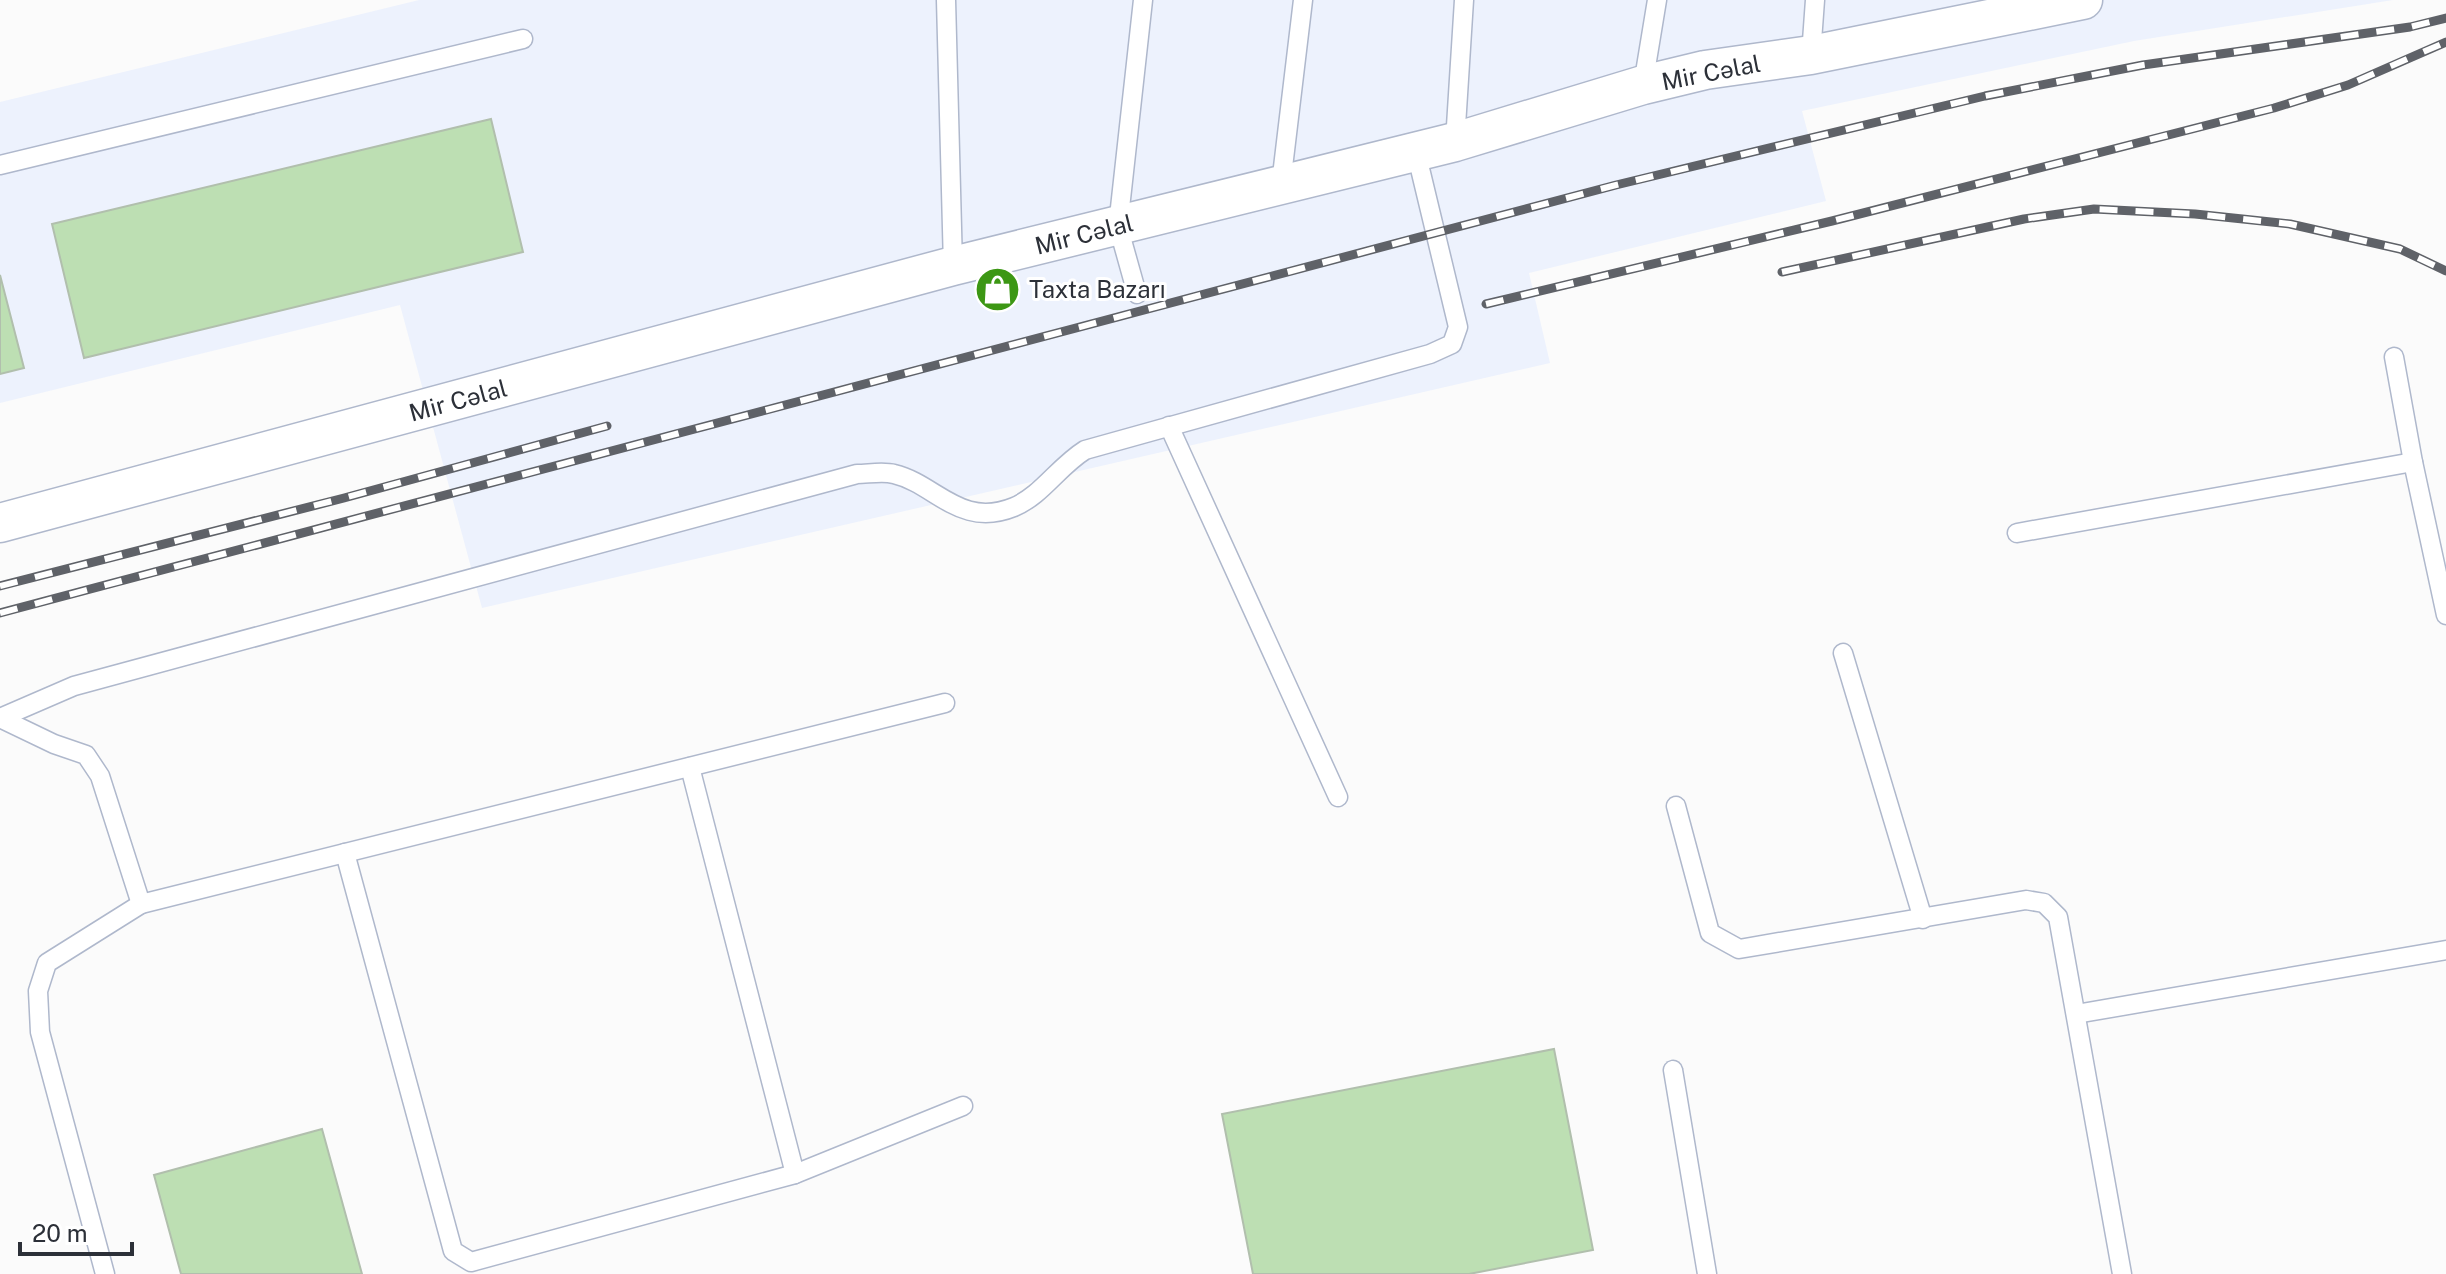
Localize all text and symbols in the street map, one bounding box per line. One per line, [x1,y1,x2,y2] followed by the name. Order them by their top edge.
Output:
[1659,49,1763,95] street label: Mir Cəlal
[1032,208,1136,260] street label: Mir Cəlal
[974,265,1022,313] shop icon: Taxta Bazarı
[1029,275,1166,303] place label: Taxta Bazarı
[406,373,510,427] street label: Mir Cəlal
[20,1206,132,1256] scale bar
[32,1219,88,1247] text: 20 m

